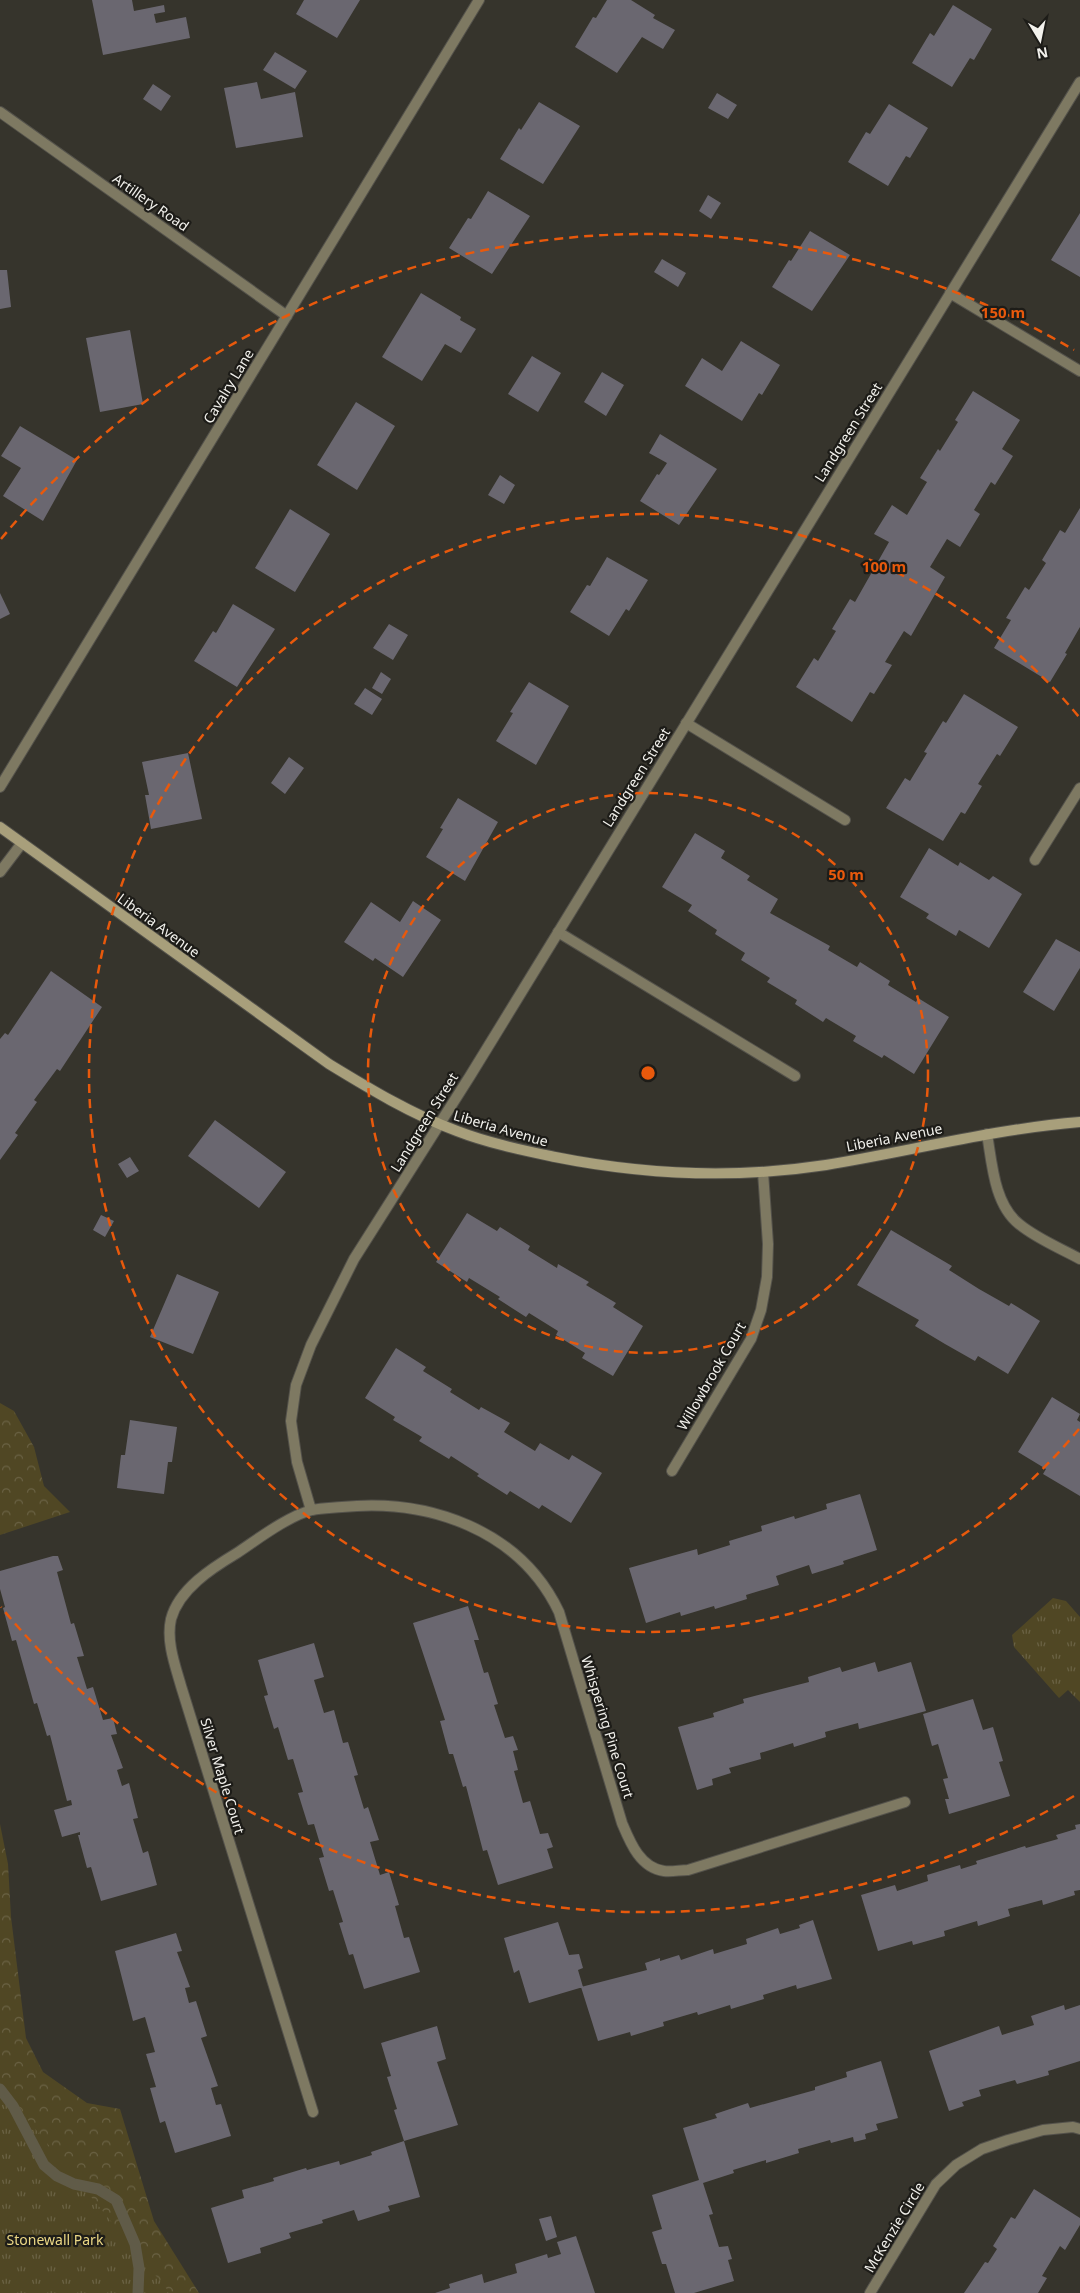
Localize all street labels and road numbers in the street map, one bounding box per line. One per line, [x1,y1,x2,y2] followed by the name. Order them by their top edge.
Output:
[109,169,193,235] street label: Artillery Road
[198,345,258,427] street label: Cavalry Lane
[810,379,886,485] street label: Landgreen Street
[598,724,674,830] street label: Landgreen Street
[114,889,204,961] street label: Liberia Avenue
[386,1069,462,1175] street label: Landgreen Street
[452,1105,551,1151] street label: Liberia Avenue
[844,1118,944,1156] street label: Liberia Avenue
[672,1318,750,1434] street label: Willowbrook Court
[577,1654,639,1800] street label: Whispering Pine Court
[196,1716,250,1836] street label: Silver Maple Court
[859,2178,929,2276] street label: McKenzie Circle

